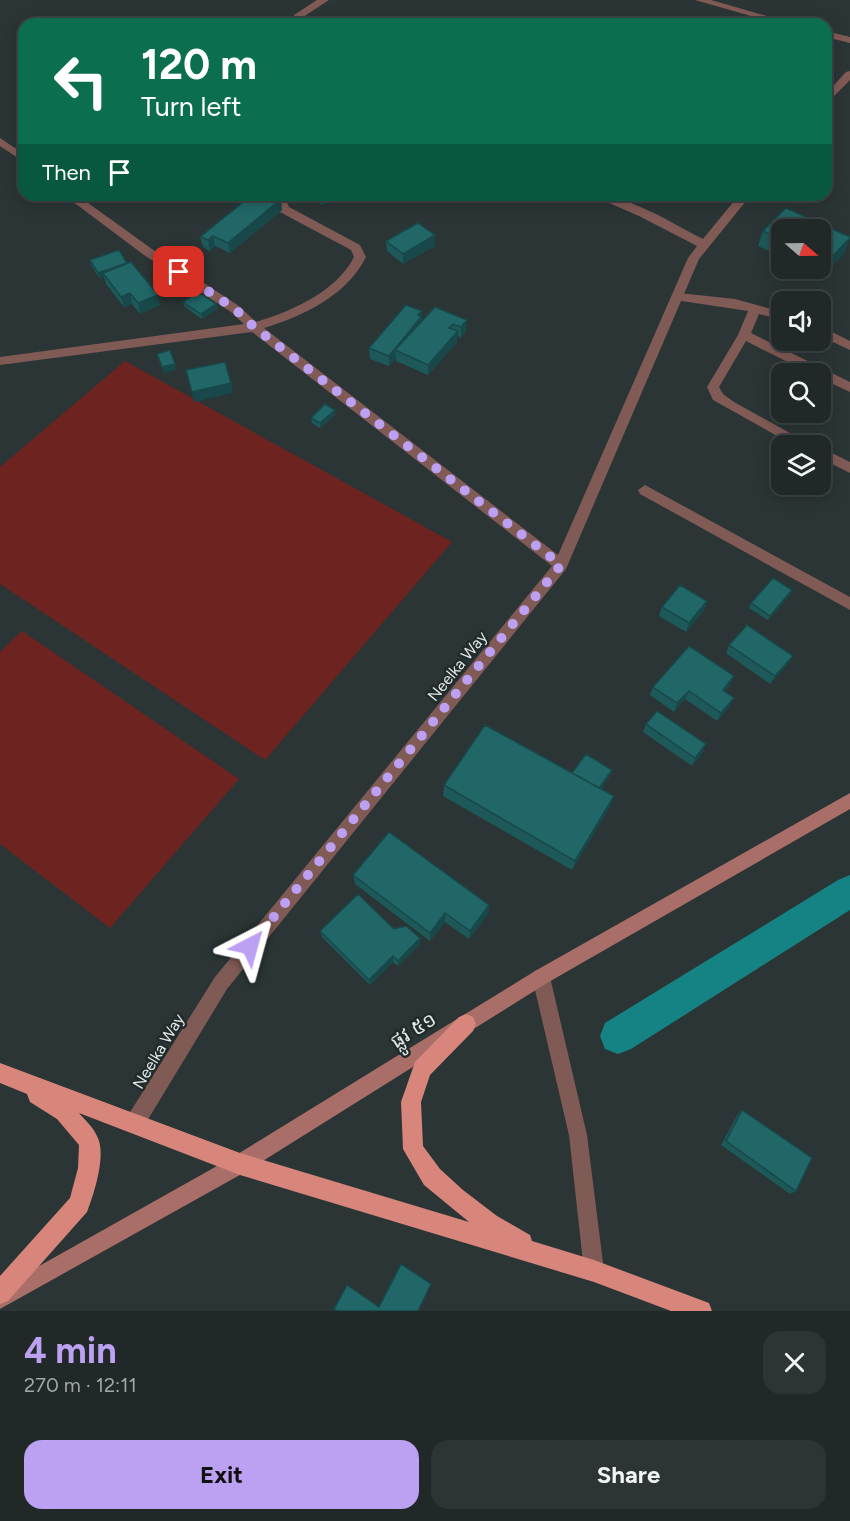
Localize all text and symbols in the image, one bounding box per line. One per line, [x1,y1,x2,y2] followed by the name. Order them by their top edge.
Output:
[141,39,257,90] text: 120 m
[42,42,120,120] icon: left
[141,90,241,123] text: Turn left
[103,156,136,189] icon: arrive
[42,159,91,186] text: Then
[771,219,831,279] north arrow
[771,219,831,495] map controls
[153,246,204,297] pin
[162,255,195,288] icon: arrive
[771,291,831,351] button: sound
[771,363,831,423] button: search
[771,435,831,495] button: layers
[423,627,492,705] street label: Neelka Way
[218,914,282,978] position arrow
[386,1007,444,1059] street label: ផ្លូវ ៥១
[129,1010,189,1092] street label: Neelka Way
[24,1329,117,1372] text: 4 min
[763,1331,826,1394] button: close
[24,1373,137,1397] text: 270 m · 12:11
[24,1440,419,1509] button: Exit
[431,1440,826,1509] button: Share

